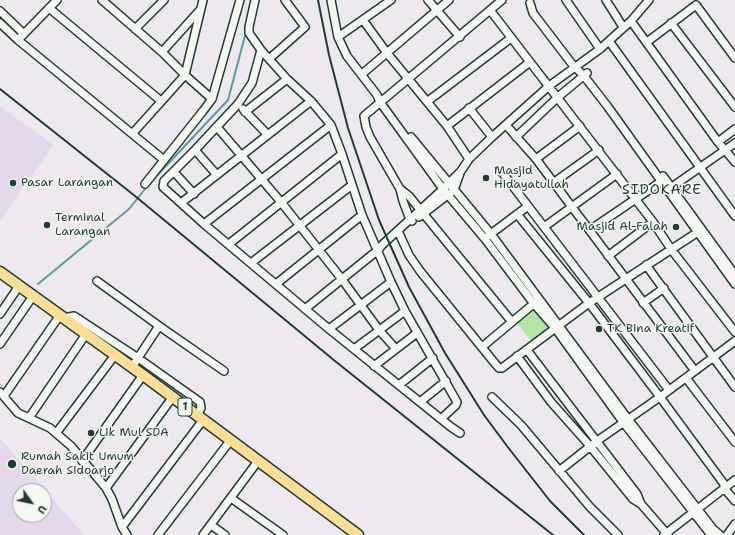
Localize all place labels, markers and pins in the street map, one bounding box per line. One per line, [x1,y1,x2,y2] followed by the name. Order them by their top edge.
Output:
[494,164,569,192] place label: Masjid Hidayatullah
[481,173,491,183] marker: Masjid Hidayatullah
[21,176,113,190] place label: Pasar Larangan
[8,178,18,188] marker: Pasar Larangan
[55,211,110,239] place label: Terminal Larangan
[42,220,52,230] marker: Terminal Larangan
[577,220,668,234] place label: Masjid Al-Falah
[671,222,681,232] marker: Masjid Al-Falah
[607,322,694,336] place label: TK Bina Kreatif
[594,324,604,334] marker: TK Bina Kreatif
[99,426,169,440] place label: Lik Mul SDA
[86,428,96,438] marker: Lik Mul SDA
[21,450,134,478] place label: Rumah Sakit Umum Daerah Sidoarjo
[6,458,18,470] marker: Rumah Sakit Umum Daerah Sidoarjo

